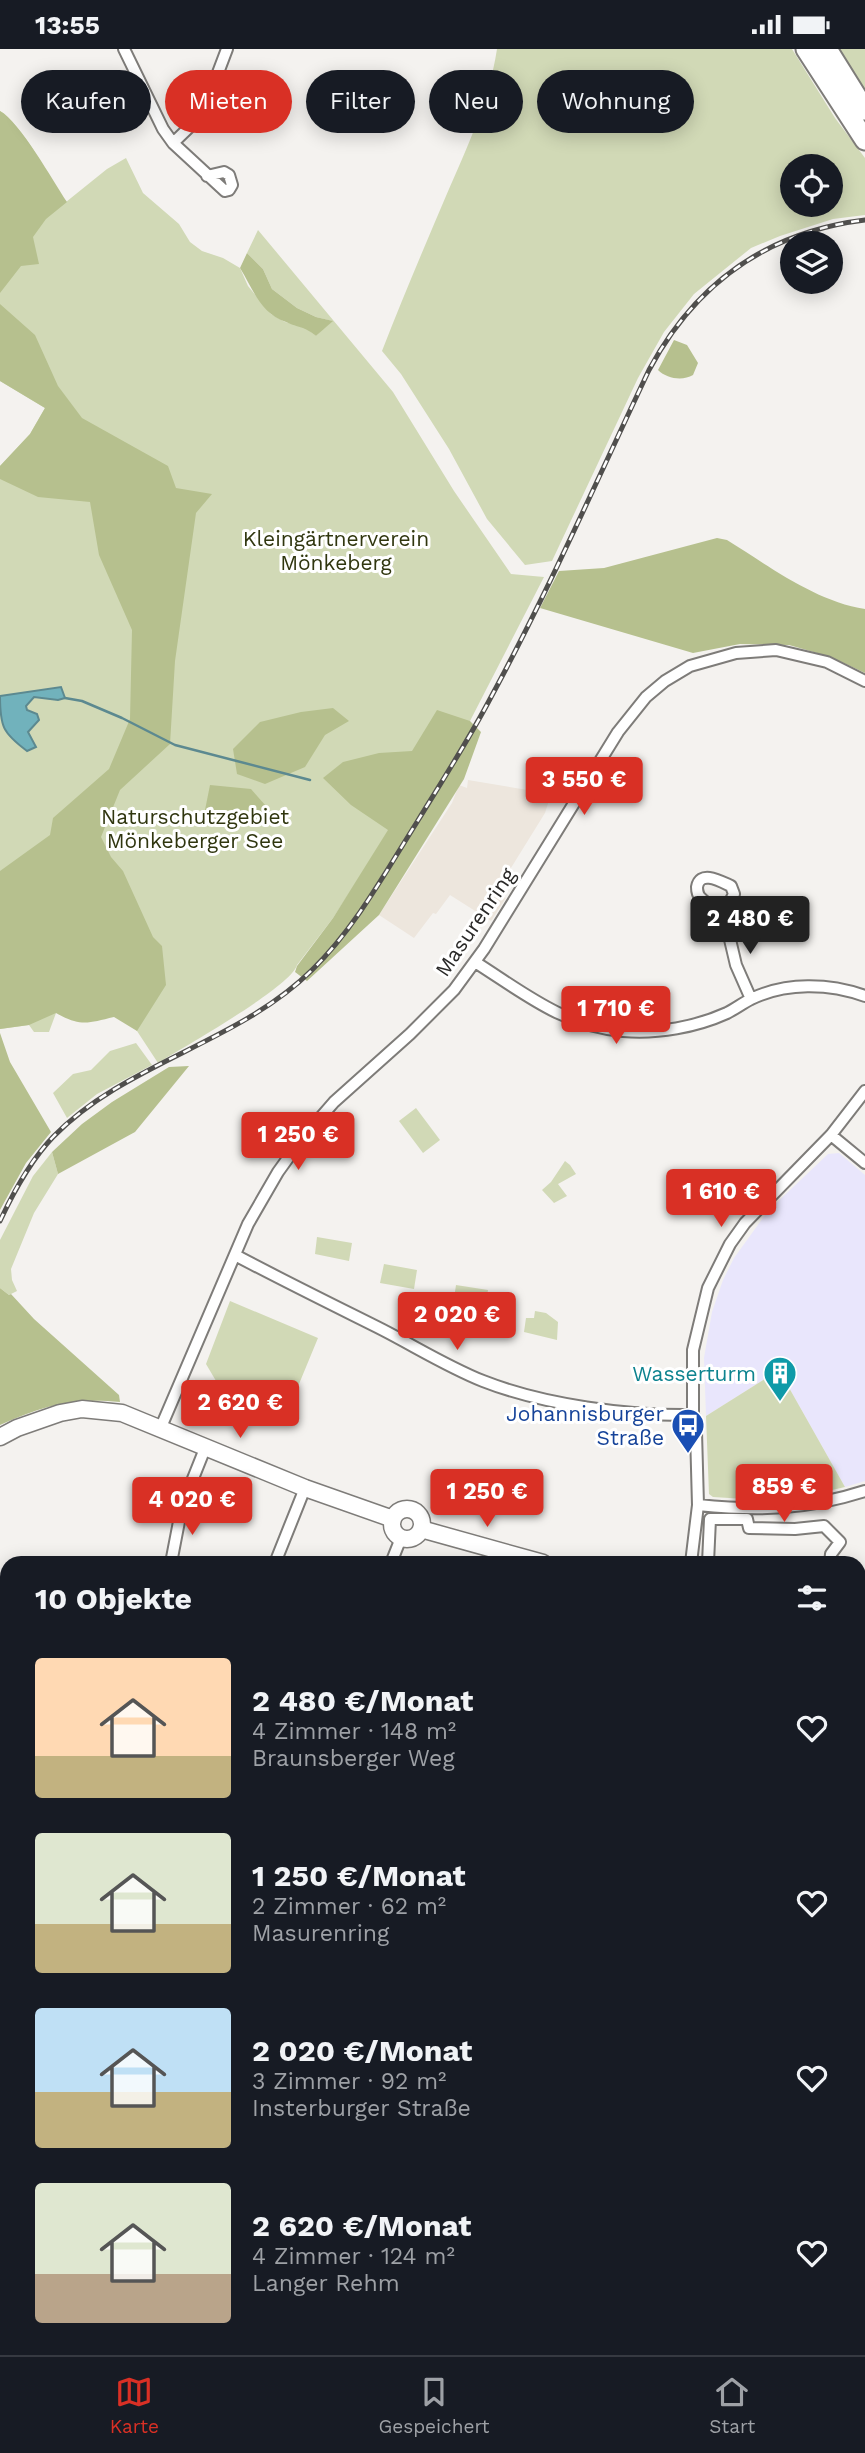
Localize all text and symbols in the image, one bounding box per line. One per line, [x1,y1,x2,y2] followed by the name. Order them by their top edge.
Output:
[35,10,100,40] text: 13:55
[21,70,151,133] chip: Kaufen
[165,70,292,133] chip: Mieten
[306,70,415,133] chip: Filter
[429,70,523,133] chip: Neu
[537,70,694,133] chip: Wohnung
[780,154,843,294] map controls
[780,154,843,217] button: locate
[780,231,843,294] button: layers
[243,526,429,575] park label: Kleingärtnerverein Mönkeberg
[519,757,649,817] pin: 3 550 €
[542,766,626,793] text: 3 550 €
[101,804,289,853] park label: Naturschutzgebiet Mönkeberger See
[430,862,521,981] street label: Masurenring
[685,897,815,956] pin: 2 480 €
[706,905,794,932] text: 2 480 €
[551,986,681,1046] pin: 1 710 €
[577,995,655,1022] text: 1 710 €
[233,1113,363,1172] pin: 1 250 €
[257,1121,339,1148] text: 1 250 €
[656,1169,786,1229] pin: 1 610 €
[682,1178,760,1205] text: 1 610 €
[392,1293,522,1352] pin: 2 020 €
[414,1301,500,1328] text: 2 020 €
[761,1354,799,1403] building icon: Wasserturm
[632,1361,756,1386] place label: Wasserturm
[175,1381,305,1440] pin: 2 620 €
[197,1389,283,1416] text: 2 620 €
[506,1401,664,1450] place label: Johannisburger Straße
[669,1406,707,1455] bus stop icon: Johannisburger Straße
[735,1465,833,1524] pin: 859 €
[422,1469,552,1529] pin: 1 250 €
[752,1473,816,1500] text: 859 €
[127,1477,257,1537] pin: 4 020 €
[446,1478,528,1505] text: 1 250 €
[148,1486,236,1513] text: 4 020 €
[793,1579,831,1617] icon: filters
[35,1581,192,1616] text: 10 Objekte
[252,1683,473,1718] text: 2 480 €/Monat
[91,1686,175,1770] icon: home
[793,1709,831,1747] icon: heart
[252,1718,456,1745] text: 4 Zimmer · 148 m²
[252,1745,455,1772] text: Braunsberger Weg
[252,1858,466,1893] text: 1 250 €/Monat
[91,1861,175,1945] icon: home
[793,1884,831,1922] icon: heart
[252,1893,446,1920] text: 2 Zimmer · 62 m²
[252,1920,389,1947] text: Masurenring
[252,2033,472,2068] text: 2 020 €/Monat
[91,2036,175,2120] icon: home
[793,2059,831,2097] icon: heart
[252,2068,446,2095] text: 3 Zimmer · 92 m²
[252,2095,471,2122] text: Insterburger Straße
[252,2208,471,2243] text: 2 620 €/Monat
[91,2211,175,2295] icon: home
[793,2234,831,2272] icon: heart
[252,2243,455,2270] text: 4 Zimmer · 124 m²
[252,2270,400,2297] text: Langer Rehm
[110,2373,159,2438] tab: Karte
[378,2373,490,2438] tab: Gespeichert
[709,2373,755,2438] tab: Start

